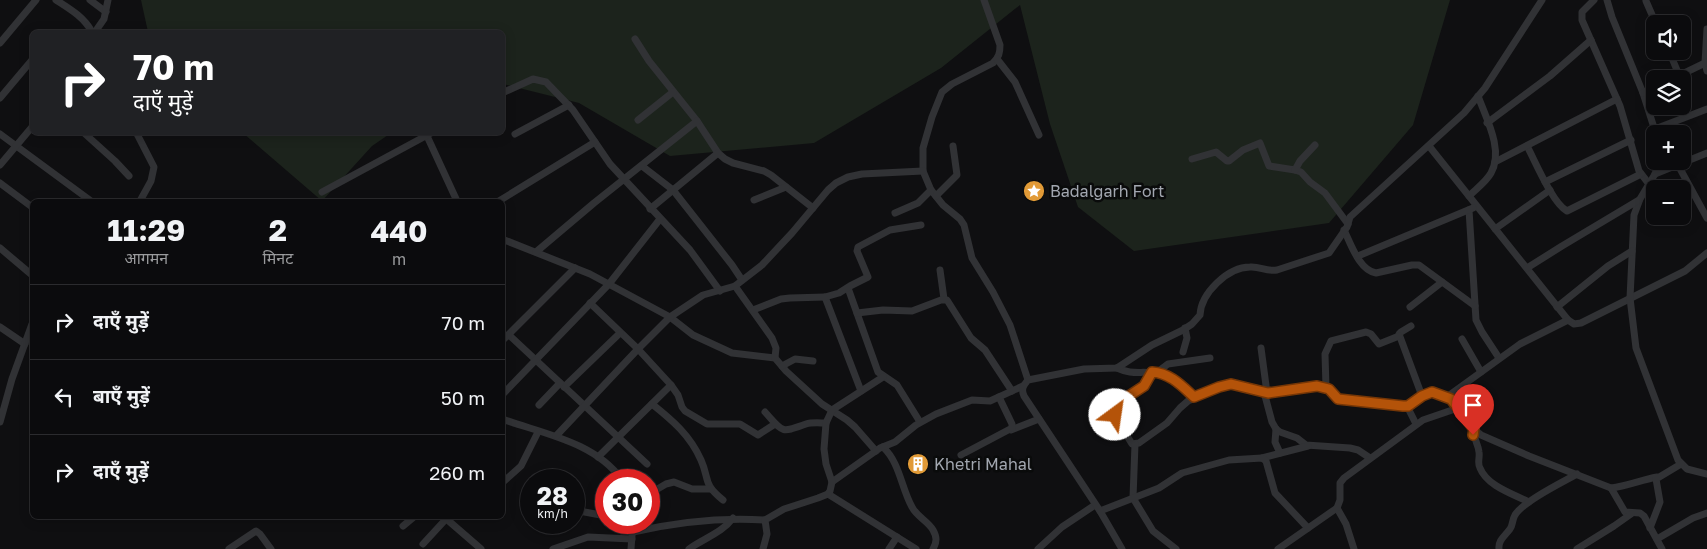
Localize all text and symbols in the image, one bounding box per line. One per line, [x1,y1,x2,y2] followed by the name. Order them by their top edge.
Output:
[1646,15,1691,225] map controls
[1646,15,1691,60] button: sound
[133,46,214,88] text: 70 m
[50,50,115,115] icon: right
[1646,70,1691,115] button: layers
[133,88,193,115] text: दाएँ मुड़ें
[1646,125,1691,170] button: +
[1022,179,1046,203] place icon: Badalgarh Fort
[1646,180,1691,225] button: −
[1050,181,1164,201] place label: Badalgarh Fort
[107,212,185,248] text: 11:29
[269,212,287,248] text: 2
[371,213,428,249] text: 440
[124,248,168,268] text: आगमन
[263,248,293,268] text: मिनट
[392,249,406,269] text: m
[50,308,78,336] icon: right
[93,309,149,332] text: दाएँ मुड़ें
[442,311,485,334] text: 70 m
[50,383,78,411] icon: left
[93,384,150,407] text: बाएँ मुड़ें
[1452,384,1494,435] pin
[441,386,485,409] text: 50 m
[1088,388,1140,440] position arrow
[1459,391,1487,419] icon: arrive
[906,452,930,476] building icon: Khetri Mahal
[934,454,1032,474] place label: Khetri Mahal
[50,458,78,486] icon: right
[93,459,149,482] text: दाएँ मुड़ें
[429,461,485,484] text: 260 m
[595,469,660,534] speed limit sign: 30
[537,480,568,511] text: 28
[537,506,568,521] text: km/h

